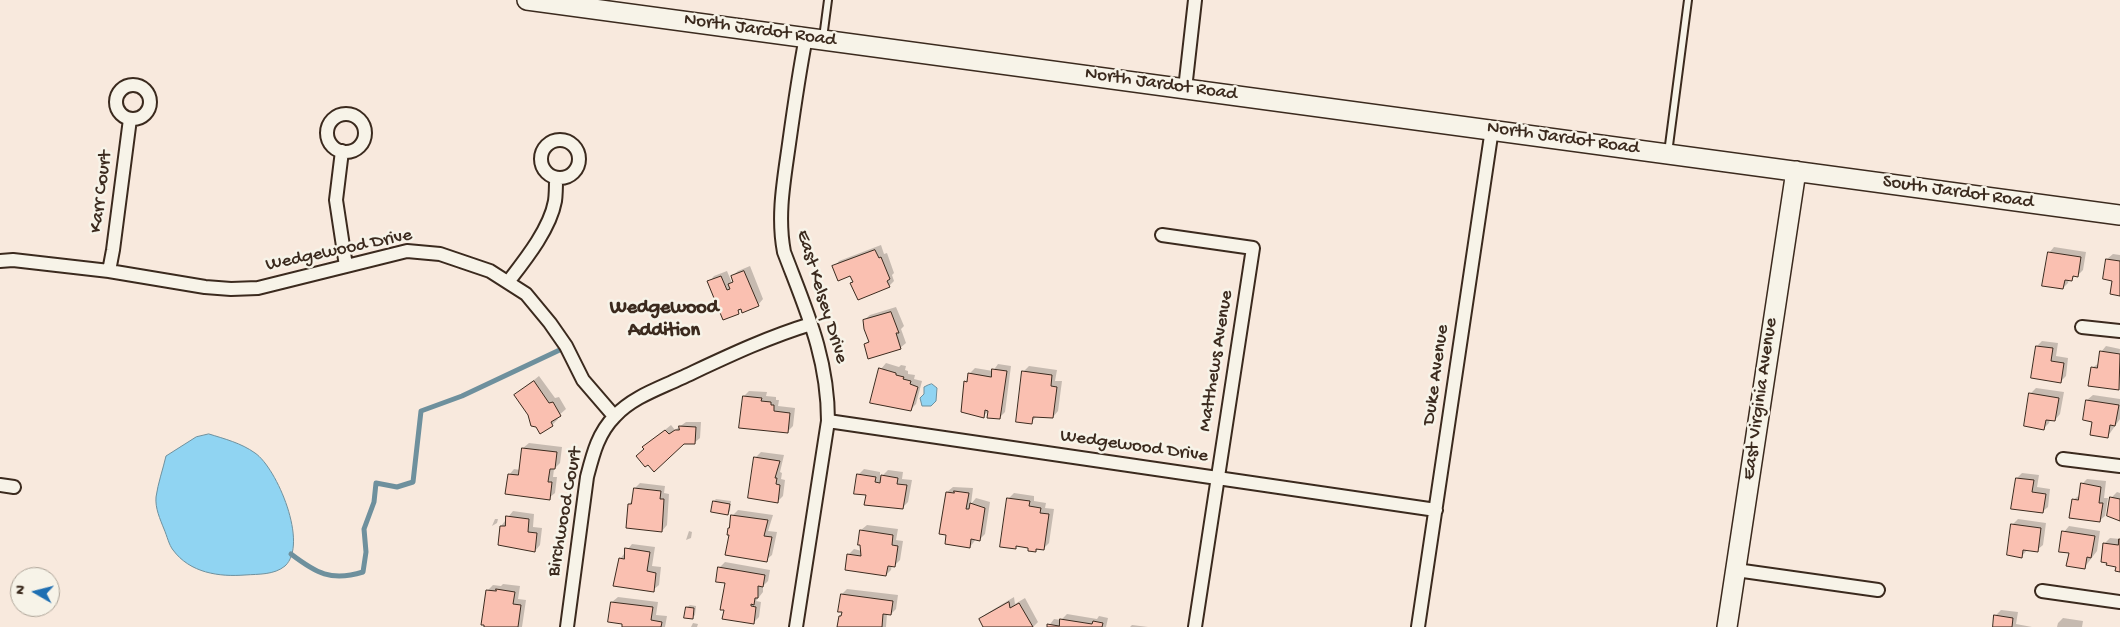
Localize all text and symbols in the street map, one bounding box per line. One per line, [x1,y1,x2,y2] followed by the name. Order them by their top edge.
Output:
[682,9,838,53] street label: North Jardot Road
[1083,63,1239,107] street label: North Jardot Road
[1485,117,1641,161] street label: North Jardot Road
[86,150,118,234] street label: Karr Court
[1881,171,2035,215] street label: South Jardot Road
[264,224,414,278] street label: Wedgewood Drive
[790,228,852,366] street label: East Kelsey Drive
[1195,289,1239,433] street label: Matthews Avenue
[610,297,718,344] district label: Wedgewood Addition
[1738,317,1784,481] street label: East Virginia Avenue
[1419,323,1455,427] street label: Duke Avenue
[1059,425,1209,469] street label: Wedgewood Drive
[543,446,589,578] street label: Birchwood Court
[10,567,60,617] north arrow
[12,584,30,596] text: N

